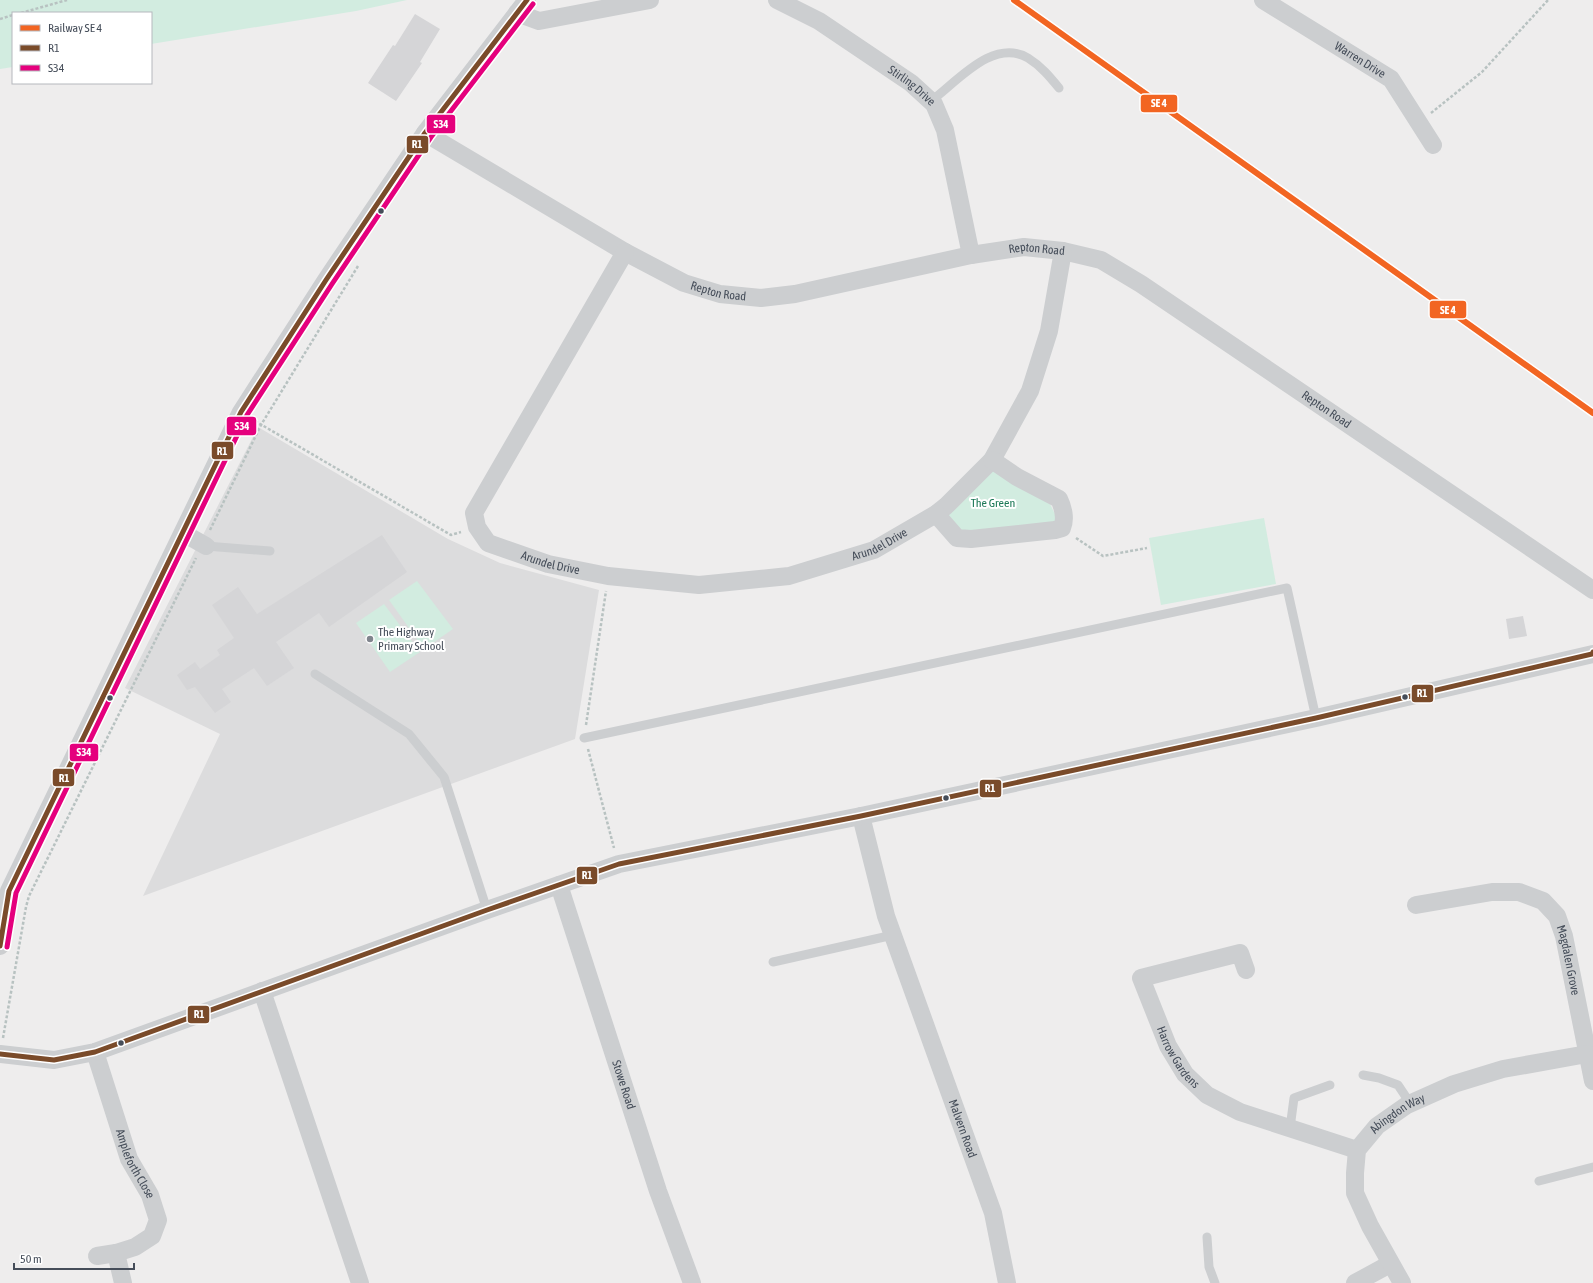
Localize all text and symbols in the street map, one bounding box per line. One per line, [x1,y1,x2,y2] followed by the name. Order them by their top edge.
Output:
[12,12,152,84] legend
[48,21,102,35] text: Railway SE 4
[1332,39,1388,81] street label: Warren Drive
[48,41,60,55] text: R1
[48,61,65,75] text: S34
[885,63,938,109] street label: Stirling Drive
[1140,94,1178,113] line badge: SE 4
[1151,97,1167,109] text: SE 4
[426,114,456,134] line badge: S34
[434,118,448,130] text: S34
[406,135,429,154] line badge: R1
[412,138,422,150] text: R1
[376,206,386,216] unlabelled marker
[1008,240,1065,258] street label: Repton Road
[689,278,747,304] street label: Repton Road
[1429,300,1467,319] line badge: SE 4
[1440,304,1456,316] text: SE 4
[1299,388,1354,431] street label: Repton Road
[226,416,257,436] line badge: S34
[235,420,249,432] text: S34
[211,441,234,460] line badge: R1
[217,445,227,457] text: R1
[971,496,1015,510] park label: The Green
[850,525,910,563] street label: Arundel Drive
[519,548,581,577] street label: Arundel Drive
[378,625,445,653] place label: The Highway Primary School
[365,634,375,644] marker: The Highway Primary School
[1411,684,1434,703] line badge: R1
[1417,687,1427,699] text: R1
[1400,692,1410,702] unlabelled marker
[105,693,115,703] unlabelled marker
[69,743,99,762] line badge: S34
[77,746,91,758] text: S34
[52,768,75,787] line badge: R1
[59,772,69,784] text: R1
[979,779,1002,798] line badge: R1
[985,782,995,794] text: R1
[941,793,951,803] unlabelled marker
[576,866,598,885] line badge: R1
[582,869,592,881] text: R1
[1554,923,1583,997] street label: Magdalen Grove
[187,1005,210,1024] line badge: R1
[194,1008,204,1020] text: R1
[1154,1024,1202,1091] street label: Harrow Gardens
[116,1038,126,1048] unlabelled marker
[609,1058,638,1111] street label: Stowe Road
[1367,1091,1427,1136] street label: Abingdon Way
[946,1097,979,1160] street label: Malvern Road
[113,1127,158,1200] street label: Ampleforth Close
[14,1245,134,1271] scale bar
[20,1252,42,1266] text: 50 m

